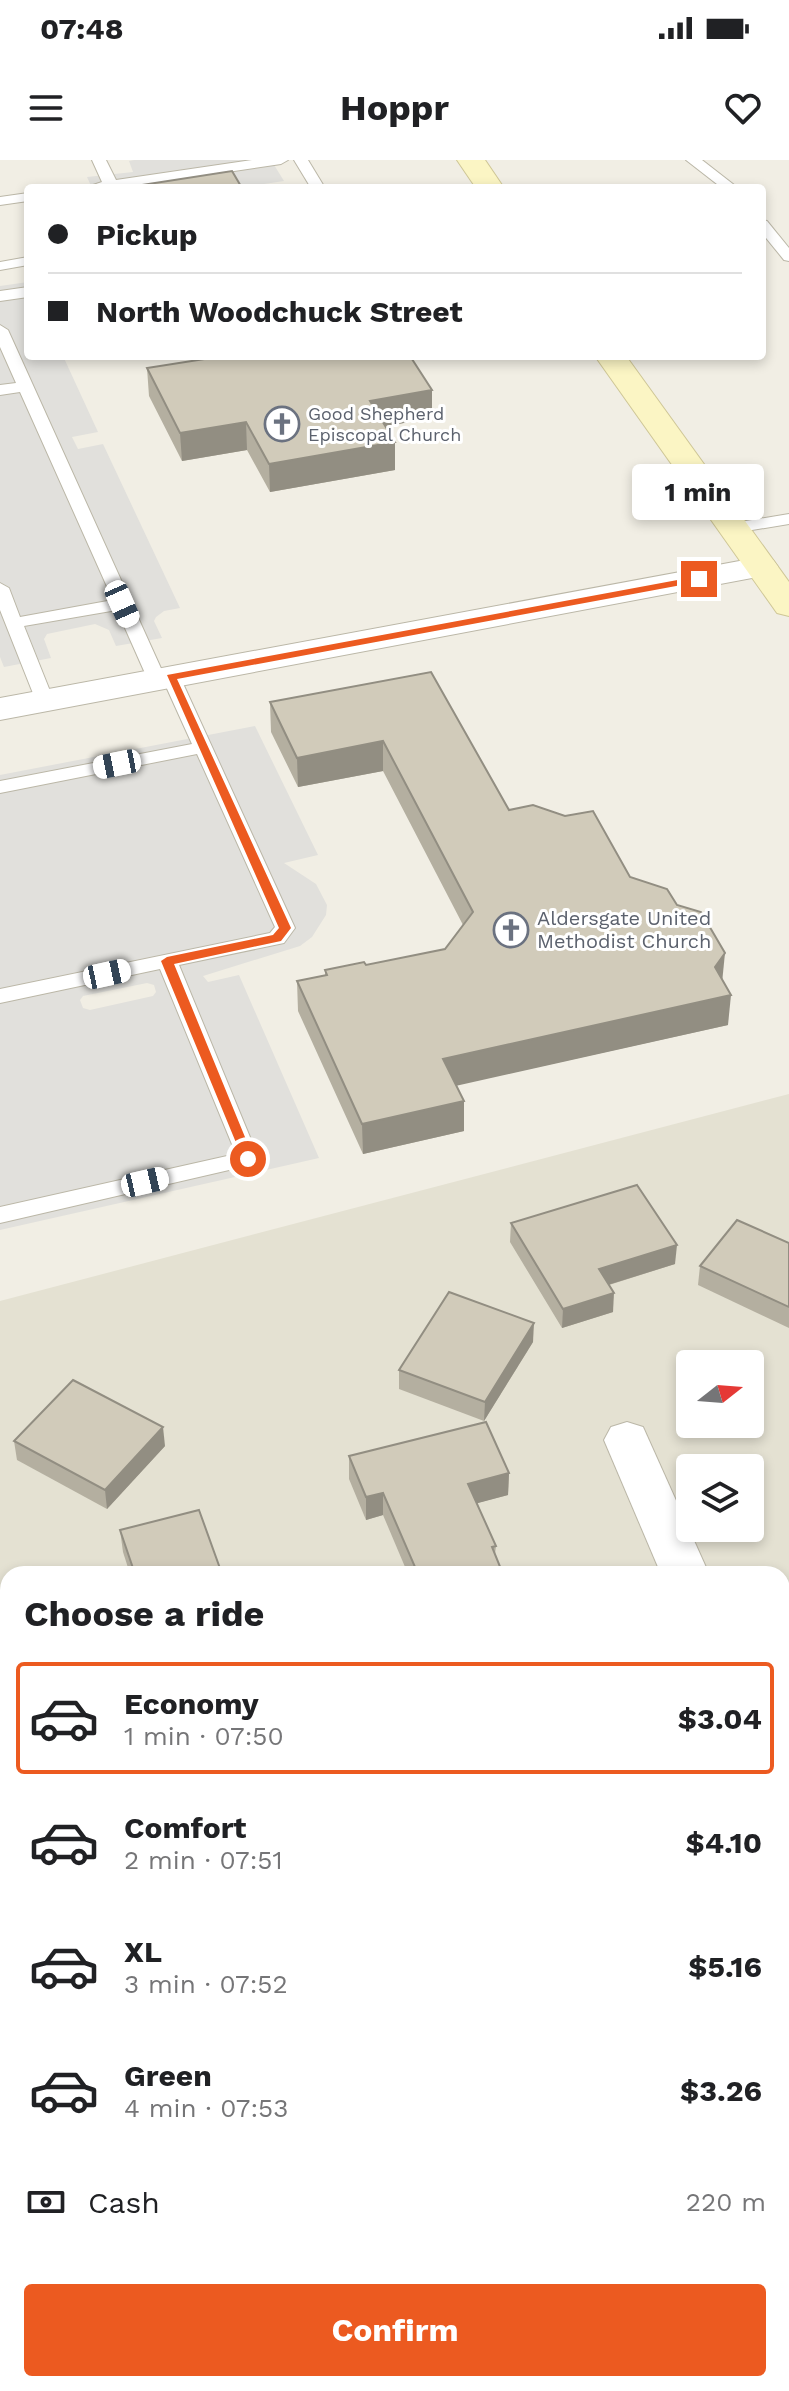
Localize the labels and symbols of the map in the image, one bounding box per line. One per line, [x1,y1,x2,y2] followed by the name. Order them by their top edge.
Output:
[308,403,461,445] place label: Good Shepherd Episcopal Church
[263,405,301,443] church icon: Good Shepherd Episcopal Church
[633,463,765,519] callout: 1 min
[681,561,717,597] route end
[101,577,143,631] car
[91,748,143,780] car
[537,906,711,953] place label: Aldersgate United Methodist Church
[492,911,530,949] church icon: Aldersgate United Methodist Church
[81,957,133,991] car
[230,1141,266,1177] route start
[119,1165,171,1199] car
[676,1350,764,1438] north arrow

